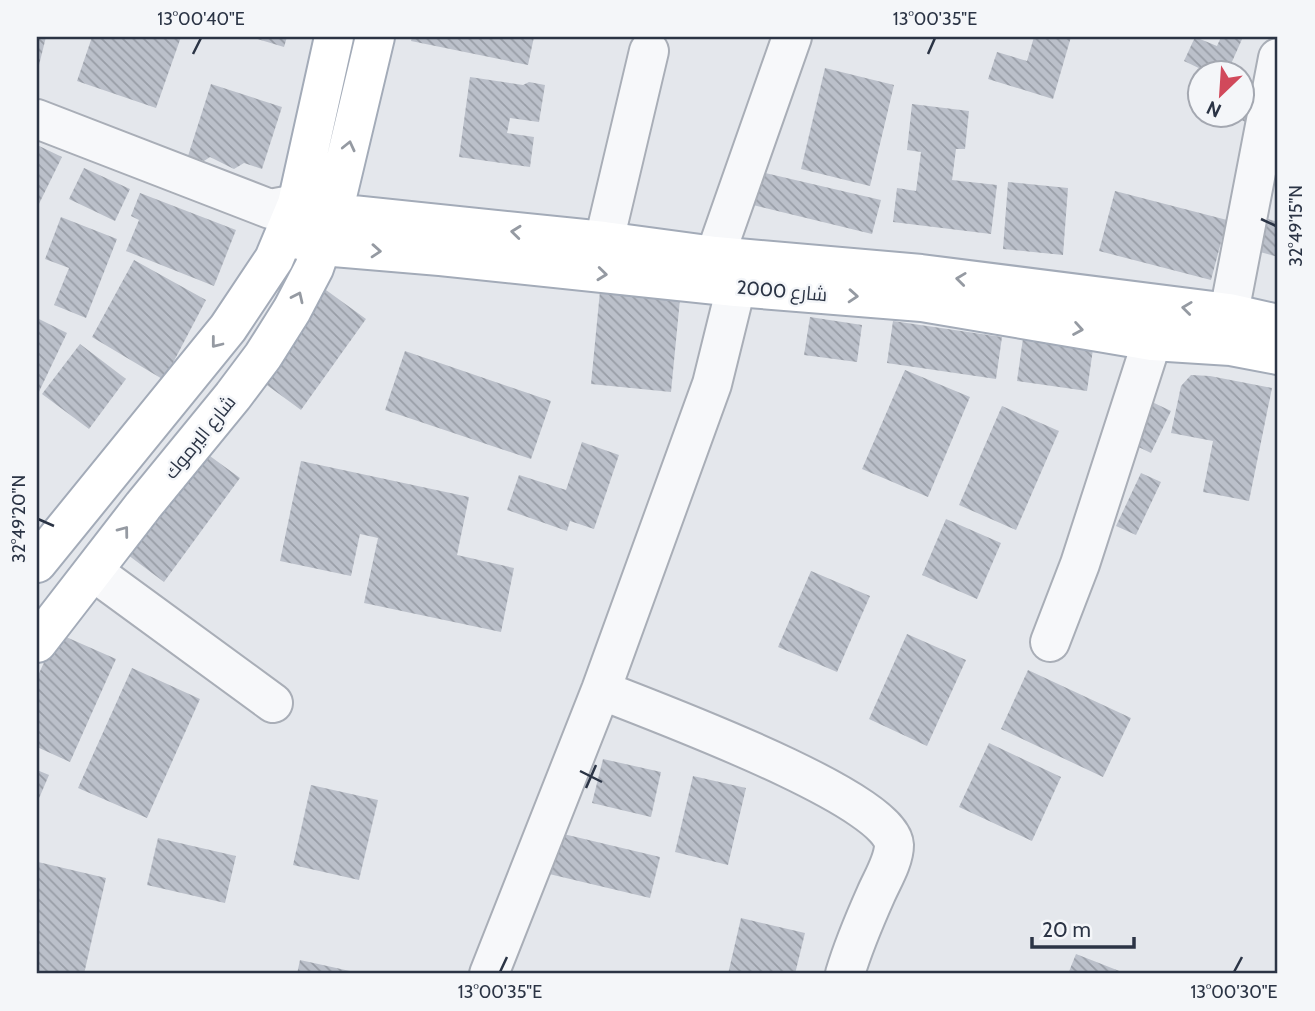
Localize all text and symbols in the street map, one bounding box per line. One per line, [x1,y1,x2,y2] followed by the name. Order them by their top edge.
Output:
[157,8,245,30] text: 13°00'40"E
[893,8,977,30] text: 13°00'35"E
[1186,60,1256,130] north arrow
[1203,96,1225,122] text: N
[341,140,355,152] one-way arrow
[1285,185,1307,267] text: 32°49'15"N
[510,224,522,239] one-way arrow
[371,243,382,258] one-way arrow
[597,266,608,281] one-way arrow
[955,272,967,287] one-way arrow
[736,276,828,308] street label: شارع 2000
[848,288,859,303] one-way arrow
[290,292,304,304] one-way arrow
[1181,300,1193,315] one-way arrow
[1072,321,1084,336] one-way arrow
[211,336,224,348] one-way arrow
[159,391,242,485] street label: شارع اليرموك
[8,475,30,563] text: 32°49'20"N
[116,527,128,539] one-way arrow
[1032,906,1133,950] scale bar
[1042,917,1091,942] text: 20 m
[458,981,542,1003] text: 13°00'35"E
[1190,981,1278,1003] text: 13°00'30"E

